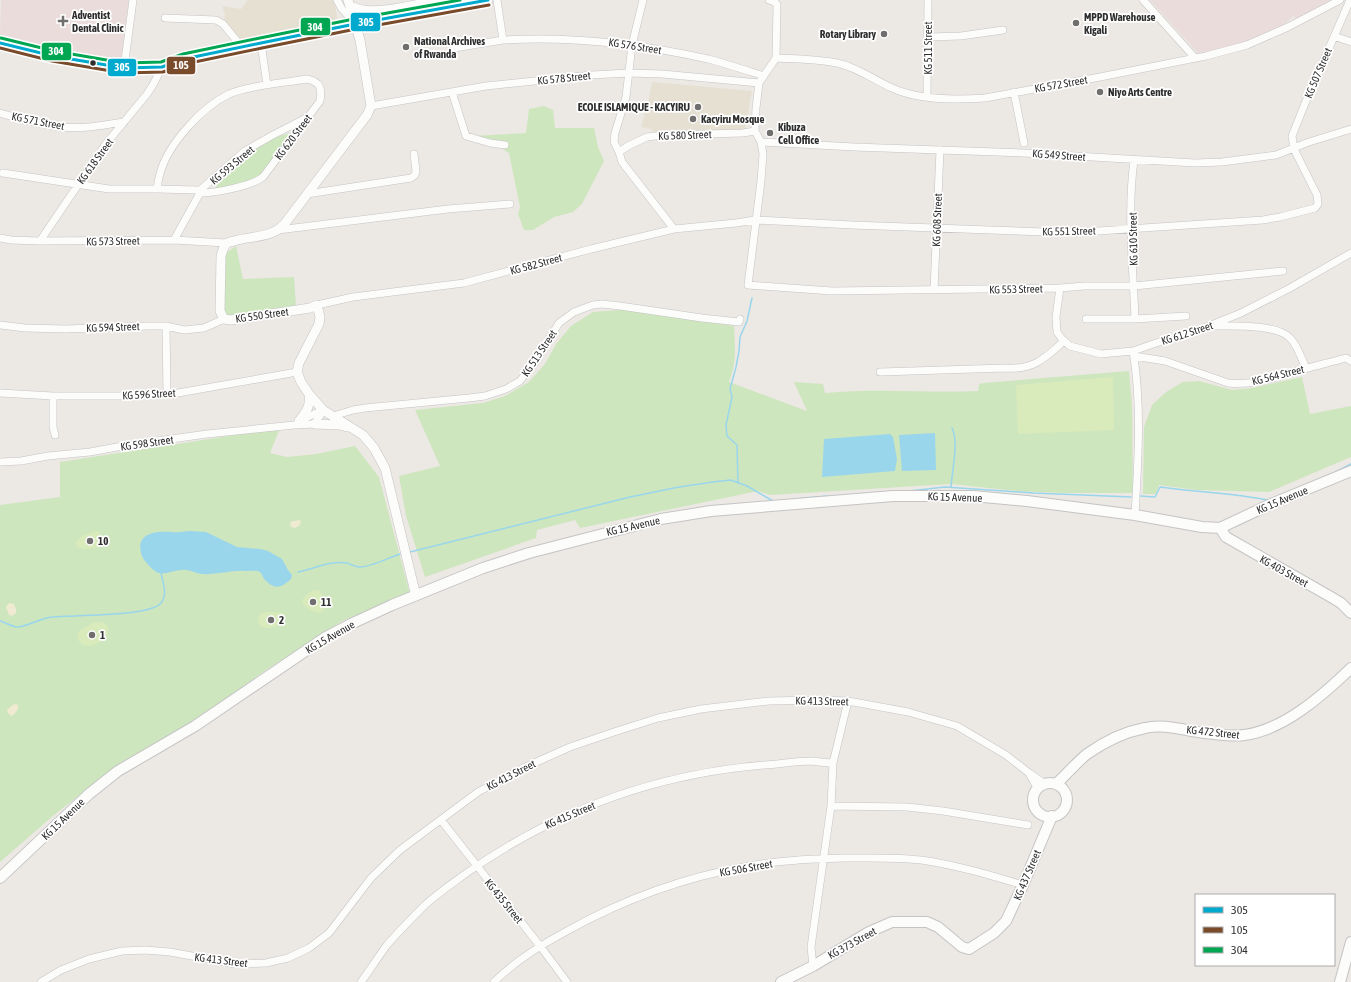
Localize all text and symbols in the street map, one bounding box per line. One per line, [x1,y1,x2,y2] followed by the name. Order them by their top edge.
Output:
[71,9,124,34] place label: Adventist Dental Clinic
[1084,11,1156,36] place label: MPPD Warehouse Kigali
[350,12,381,32] line badge: 305
[57,15,69,27] marker: Adventist Dental Clinic
[358,16,374,28] text: 305
[300,17,331,36] line badge: 304
[1071,18,1081,28] marker: MPPD Warehouse Kigali
[307,21,323,33] text: 304
[922,21,934,75] street label: KG 511 Street
[820,28,876,40] place label: Rotary Library
[879,29,889,39] marker: Rotary Library
[414,35,485,60] place label: National Archives of Rwanda
[608,36,662,56] street label: KG 576 Street
[41,42,72,61] line badge: 304
[401,42,411,52] marker: National Archives of Rwanda
[48,45,64,57] text: 304
[1302,46,1334,100] street label: KG 507 Street
[166,56,196,75] line badge: 105
[88,58,98,68] unlabelled marker
[107,58,137,77] line badge: 305
[173,59,189,71] text: 105
[114,61,130,73] text: 305
[537,69,591,87] street label: KG 578 Street
[1034,73,1088,95] street label: KG 572 Street
[1108,86,1172,98] place label: Niyo Arts Centre
[1095,87,1105,97] marker: Niyo Arts Centre
[578,101,690,113] place label: ECOLE ISLAMIQUE - KACYIRU
[693,102,703,112] marker: ECOLE ISLAMIQUE - KACYIRU
[11,110,65,132] street label: KG 571 Street
[272,112,314,162] street label: KG 620 Street
[701,113,764,125] place label: Kacyiru Mosque
[688,114,698,124] marker: Kacyiru Mosque
[778,121,819,146] place label: Kibuza Cell Office
[658,128,712,142] street label: KG 580 Street
[765,128,775,138] marker: Kibuza Cell Office
[74,136,116,186] street label: KG 618 Street
[208,143,256,187] street label: KG 593 Street
[1032,147,1086,163] street label: KG 549 Street
[930,193,944,247] street label: KG 608 Street
[1127,212,1139,266] street label: KG 610 Street
[1042,225,1096,237] street label: KG 551 Street
[86,235,140,247] street label: KG 573 Street
[509,251,563,277] street label: KG 582 Street
[989,283,1043,295] street label: KG 553 Street
[235,305,289,325] street label: KG 550 Street
[1160,319,1214,347] street label: KG 612 Street
[86,320,140,334] street label: KG 594 Street
[519,327,559,379] street label: KG 513 Street
[1251,363,1305,387] street label: KG 564 Street
[122,387,176,401] street label: KG 596 Street
[120,433,174,453] street label: KG 598 Street
[1254,484,1310,516] street label: KG 15 Avenue
[927,490,983,504] street label: KG 15 Avenue
[605,514,661,538] street label: KG 15 Avenue
[98,535,108,547] place label: 10
[85,536,95,546] marker: 10
[1258,553,1310,589] street label: KG 403 Street
[321,596,331,608] place label: 11
[308,597,318,607] marker: 11
[279,614,284,626] place label: 2
[266,615,276,625] marker: 2
[303,618,357,656] street label: KG 15 Avenue
[100,629,105,641] place label: 1
[87,630,97,640] marker: 1
[795,695,849,707] street label: KG 413 Street
[1186,723,1240,741] street label: KG 472 Street
[484,757,538,793] street label: KG 413 Street
[39,796,87,842] street label: KG 15 Avenue
[543,799,597,831] street label: KG 415 Street
[1011,848,1043,902] street label: KG 437 Street
[719,857,773,879] street label: KG 506 Street
[482,876,526,926] street label: KG 435 Street
[1195,894,1335,966] legend
[1231,903,1248,917] text: 305
[1231,923,1248,937] text: 105
[826,925,878,961] street label: KG 373 Street
[1231,943,1248,957] text: 304
[194,951,248,969] street label: KG 413 Street

